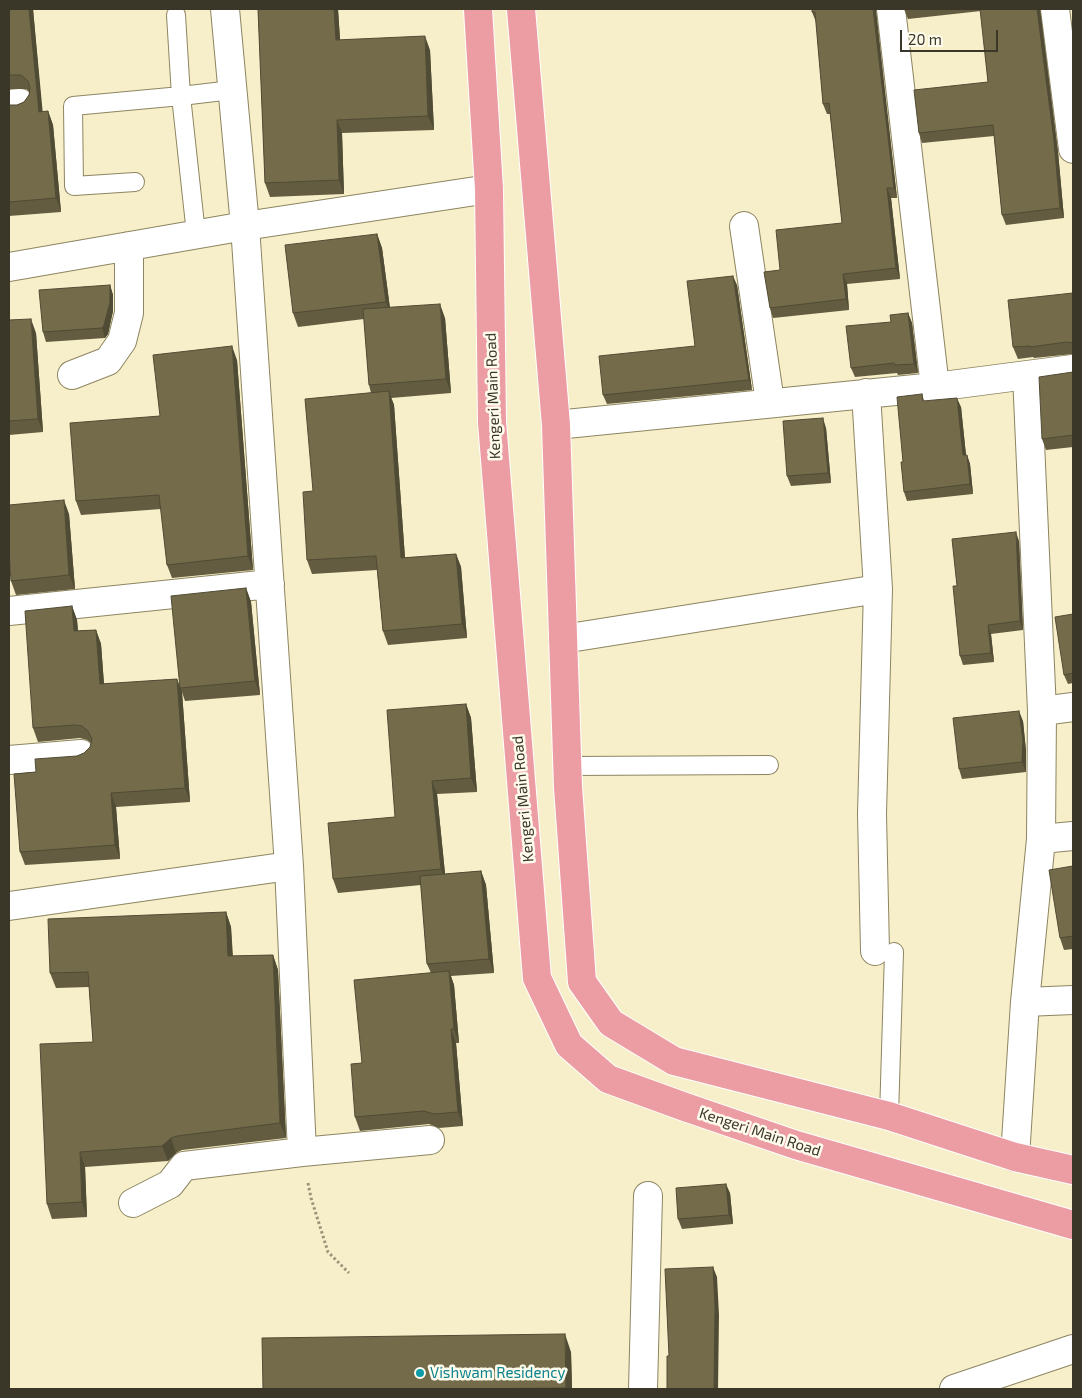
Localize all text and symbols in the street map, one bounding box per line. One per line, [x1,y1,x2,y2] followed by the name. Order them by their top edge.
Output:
[902,20,1000,52] scale bar
[908,30,942,48] text: 20 m
[482,332,504,460] street label: Kengeri Main Road
[509,735,537,863] street label: Kengeri Main Road
[697,1104,823,1160] street label: Kengeri Main Road
[430,1364,565,1382] place label: Vishwam Residency
[414,1367,426,1379] marker: Vishwam Residency

